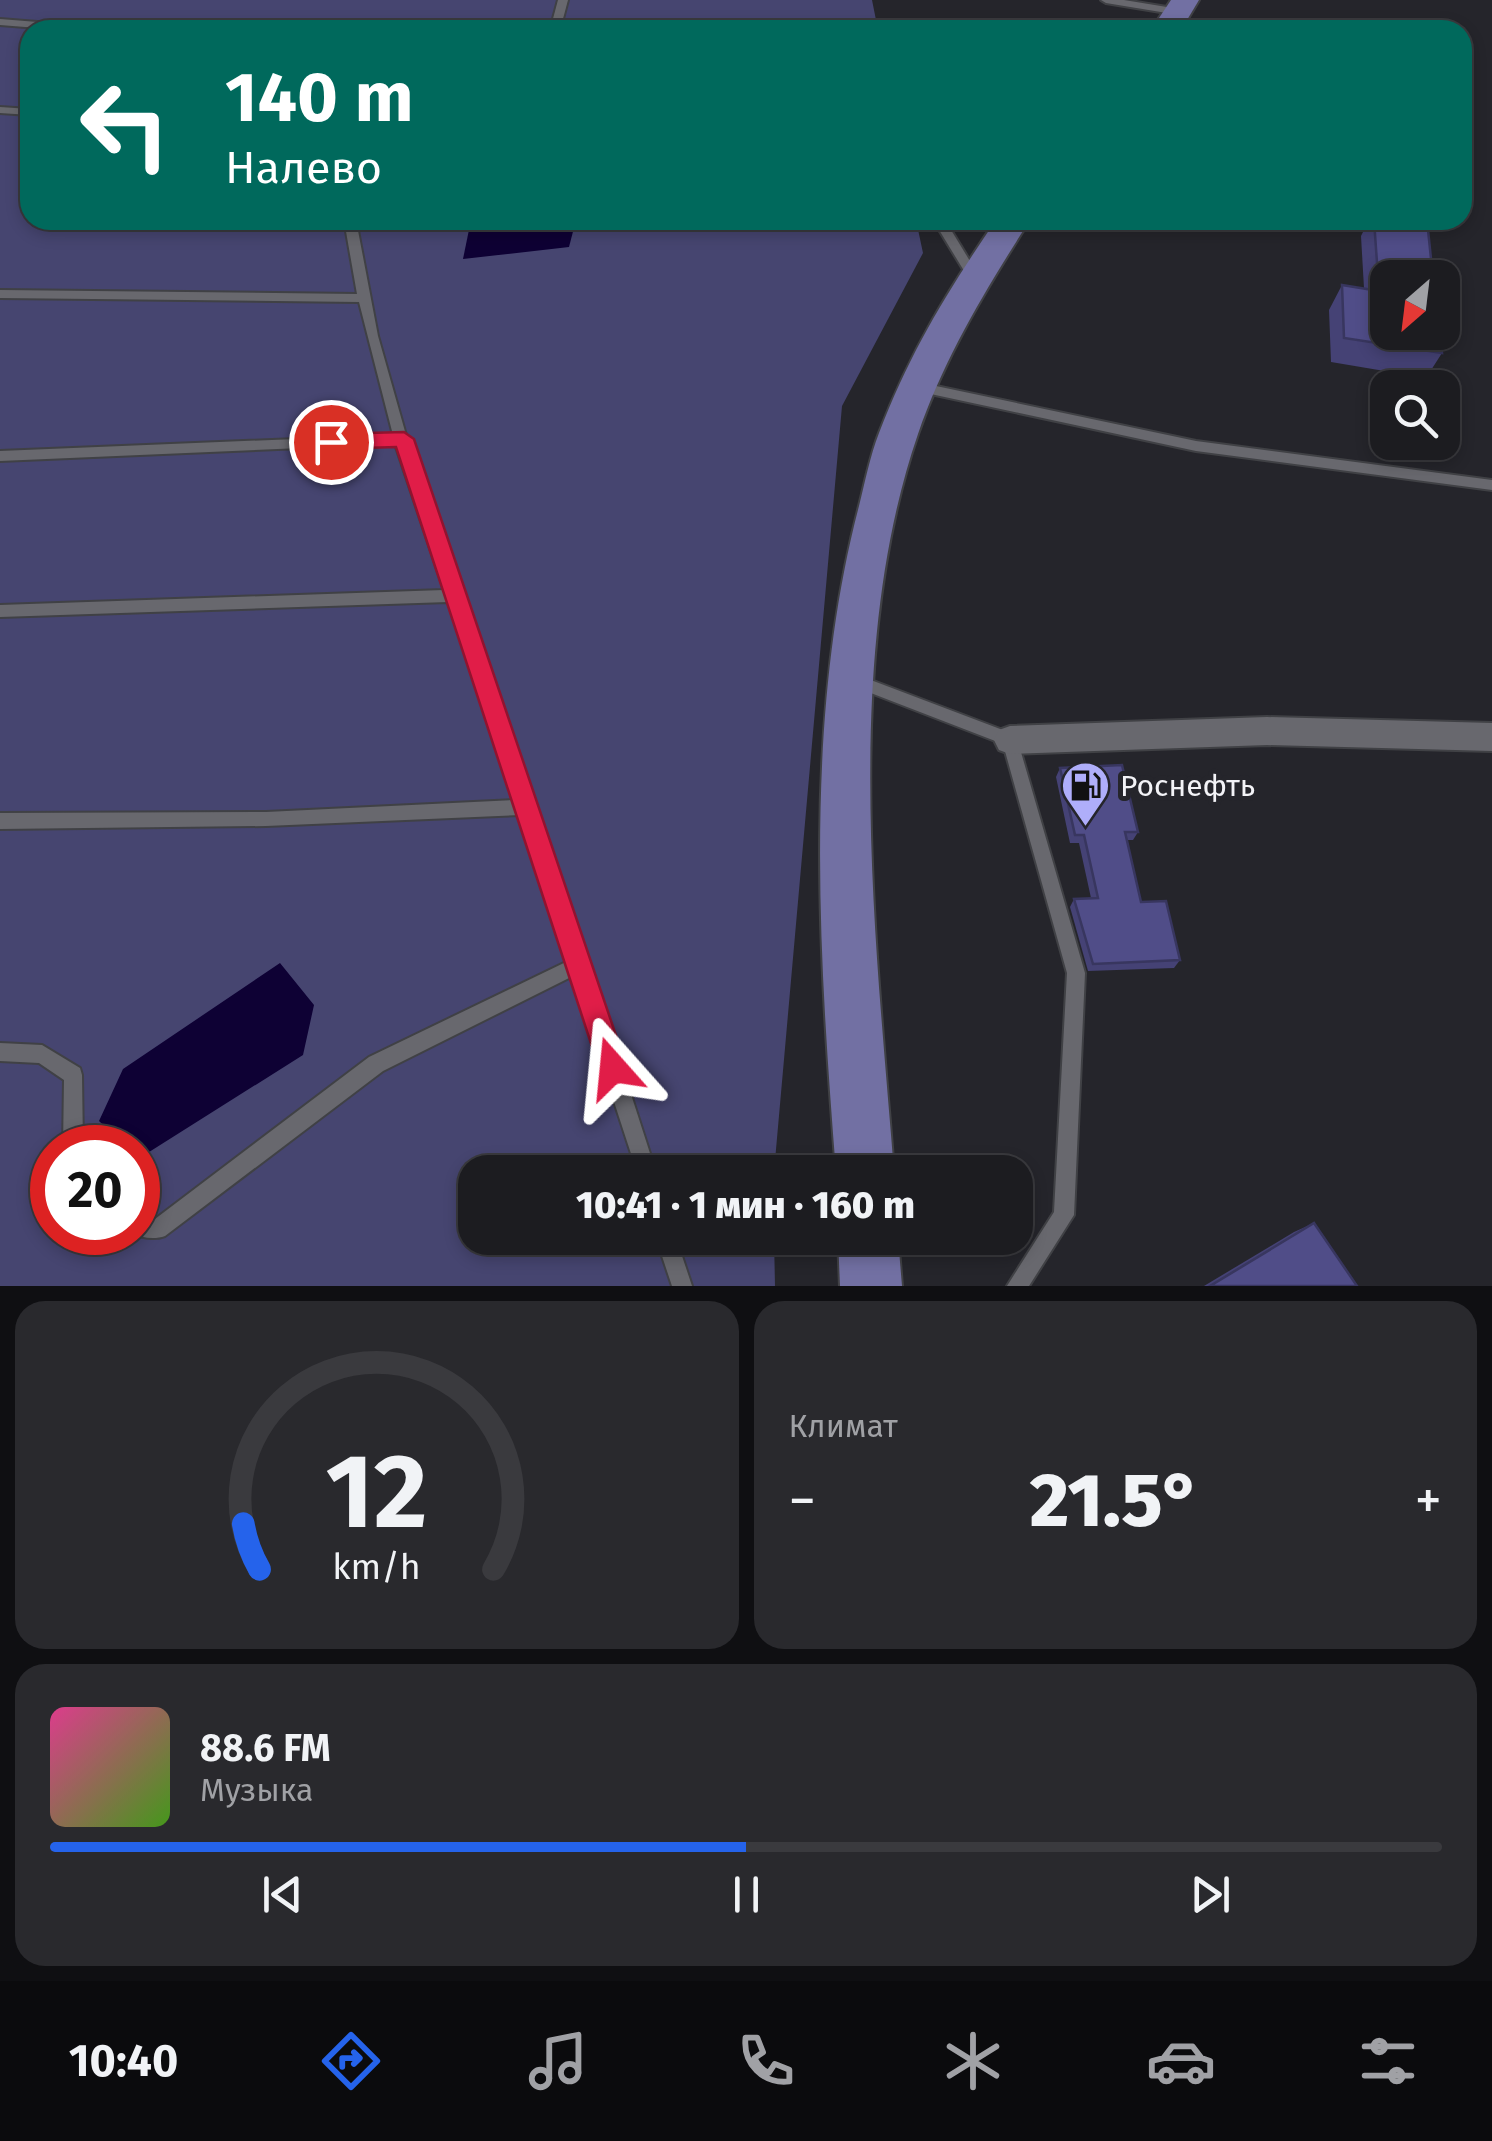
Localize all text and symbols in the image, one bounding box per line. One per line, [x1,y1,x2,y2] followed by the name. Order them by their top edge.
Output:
[225,56,414,140] text: 140 m
[60,60,190,190] icon: left
[225,141,382,195] text: Налево
[1370,260,1460,350] north arrow
[1370,260,1460,460] map controls
[1370,370,1460,460] button: search
[289,400,374,485] pin
[304,415,359,470] icon: arrive
[1059,760,1111,828] fuel station icon: Роснефть
[1120,768,1255,804] place label: Роснефть
[561,1016,665,1120] position arrow
[30,1125,160,1255] speed limit sign: 20
[576,1182,915,1228] text: 10:41 · 1 мин · 160 m
[789,1407,898,1445] text: Климат
[326,1430,428,1555] text: 12
[1030,1456,1201,1546] text: 21.5°
[789,1468,816,1534] text: −
[1415,1468,1442,1534] text: +
[333,1546,421,1588] text: km/h
[200,1725,331,1771] text: 88.6 FM
[200,1771,313,1809] text: Музыка
[255,1867,310,1922] icon: previous
[719,1867,774,1922] icon: pause
[1183,1867,1238,1922] icon: next
[316,2026,386,2096] icon: directions
[523,2026,593,2096] icon: music
[731,2026,801,2096] icon: phone
[938,2026,1008,2096] icon: climate
[1146,2026,1216,2096] icon: car
[1353,2026,1423,2096] icon: filters
[69,2034,178,2088] text: 10:40

